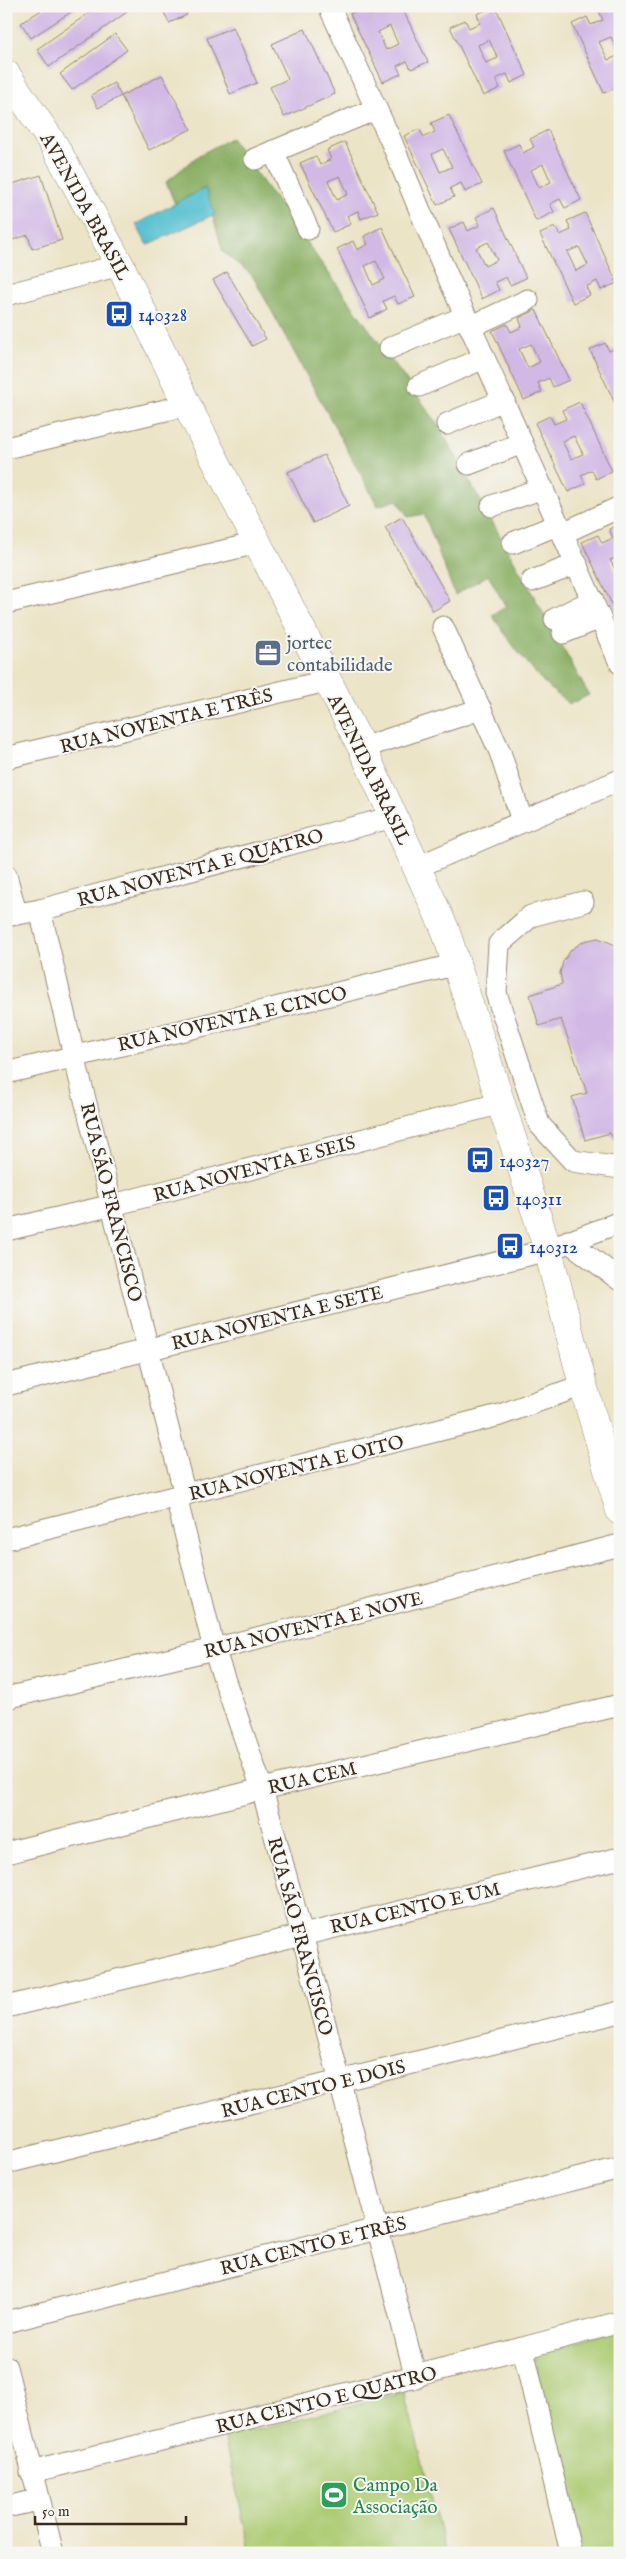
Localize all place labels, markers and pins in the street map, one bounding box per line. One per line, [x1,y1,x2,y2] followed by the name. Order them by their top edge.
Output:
[104,299,134,329] bus stop icon: 140328
[138,304,187,328] place label: 140328
[285,632,393,678] place label: jortec contabilidade
[253,638,283,668] office icon: jortec contabilidade
[465,1145,495,1175] bus stop icon: 140327
[499,1150,549,1174] place label: 140327
[481,1183,511,1213] bus stop icon: 140311
[515,1188,562,1212] place label: 140311
[495,1231,525,1261] bus stop icon: 140312
[529,1236,578,1260] place label: 140312
[352,2474,438,2520] place label: Campo Da Associação
[319,2480,349,2510] sports icon: Campo Da Associação

